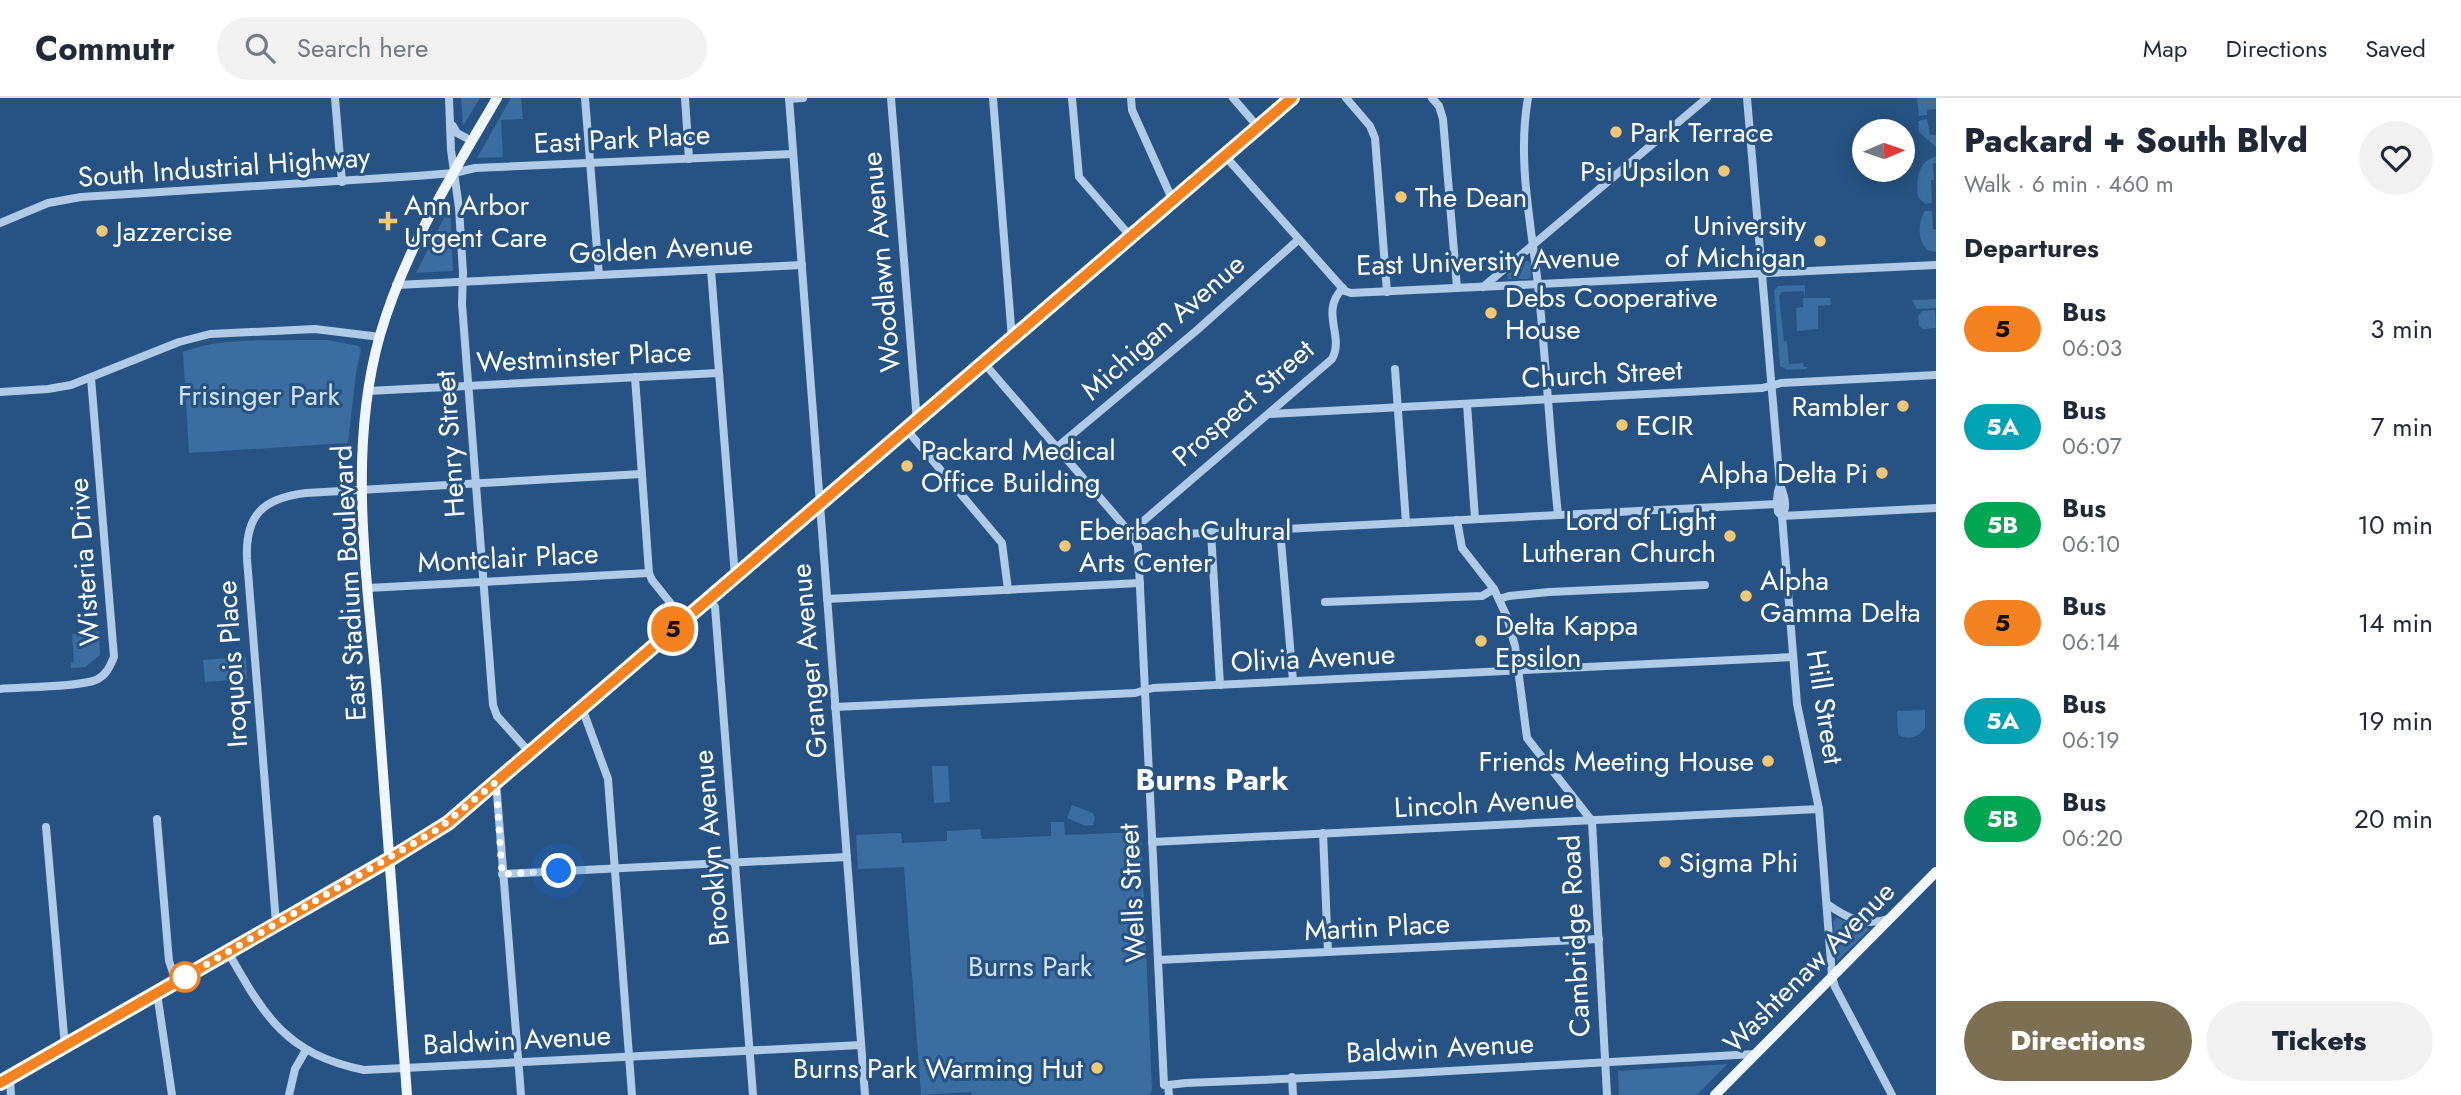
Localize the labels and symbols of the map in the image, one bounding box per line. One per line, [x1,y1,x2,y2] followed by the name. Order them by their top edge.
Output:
[1630,112,1773,153] place label: Park Terrace
[533,114,711,164] street label: East Park Place
[1852,119,1914,182] north arrow
[1608,124,1624,140] marker: Park Terrace
[76,136,372,198] street label: South Industrial Highway
[851,150,911,374] street label: Woodlawn Avenue
[1580,151,1710,192] place label: Psi Upsilon
[1716,163,1732,179] marker: Psi Upsilon
[1415,177,1527,218] place label: The Dean
[404,185,547,258] place label: Ann Arbor Urgent Care
[1393,189,1409,205] marker: The Dean
[1665,205,1807,278] place label: University of Michigan
[112,211,232,252] place label: Jazzercise
[378,211,398,231] marker: Ann Arbor Urgent Care
[94,223,110,239] marker: Jazzercise
[568,224,754,274] street label: Golden Avenue
[1812,233,1828,249] marker: University of Michigan
[1355,236,1621,286] street label: East University Avenue
[1072,244,1254,410] street label: Michigan Avenue
[1505,277,1718,350] place label: Debs Cooperative House
[1483,305,1499,321] marker: Debs Cooperative House
[1163,330,1323,476] street label: Prospect Street
[475,331,693,383] street label: Westminster Place
[1521,349,1684,399] street label: Church Street
[424,369,476,519] street label: Henry Street
[178,375,341,416] park label: Frisinger Park
[1792,386,1889,427] place label: Rambler
[1895,398,1911,414] marker: Rambler
[1636,405,1693,446] place label: ECIR
[1614,417,1630,433] marker: ECIR
[921,430,1116,503] place label: Packard Medical Office Building
[321,444,377,722] street label: East Stadium Boulevard
[1699,453,1868,494] place label: Alpha Delta Pi
[899,458,915,474] marker: Packard Medical Office Building
[1874,465,1890,481] marker: Alpha Delta Pi
[58,477,110,647] street label: Wisteria Drive
[1521,500,1716,573] place label: Lord of Light Lutheran Church
[1079,510,1292,583] place label: Eberbach Cultural Arts Center
[1722,528,1738,544] marker: Lord of Light Lutheran Church
[417,533,599,583] street label: Montclair Place
[1057,538,1073,554] marker: Eberbach Cultural Arts Center
[1760,560,1921,633] place label: Alpha Gamma Delta
[780,562,838,760] street label: Granger Avenue
[206,579,258,749] street label: Iroquois Place
[1738,588,1754,604] marker: Alpha Gamma Delta
[1495,605,1638,678] place label: Delta Kappa Epsilon
[650,606,696,652] line badge: 5
[1230,633,1396,683] street label: Olivia Avenue
[1473,633,1489,649] marker: Delta Kappa Epsilon
[1796,647,1854,767] street label: Hill Street
[1479,741,1754,782] place label: Friends Meeting House
[682,748,740,948] street label: Brooklyn Avenue
[1760,753,1776,769] marker: Friends Meeting House
[1135,758,1289,801] district label: Burns Park
[1393,778,1575,828] street label: Lincoln Avenue
[1108,822,1156,964] street label: Wells Street
[1549,834,1601,1038] street label: Cambridge Road
[1679,842,1799,883] place label: Sigma Phi
[541,853,576,888] your location
[1657,854,1673,870] marker: Sigma Phi
[1714,872,1904,1062] street label: Washtenaw Avenue
[1303,903,1451,951] street label: Martin Place
[968,946,1093,987] park label: Burns Park
[170,962,200,992] unlabelled marker
[422,1015,612,1065] street label: Baldwin Avenue
[1345,1023,1535,1073] street label: Baldwin Avenue
[793,1048,1083,1089] place label: Burns Park Warming Hut
[1089,1060,1105,1076] marker: Burns Park Warming Hut

